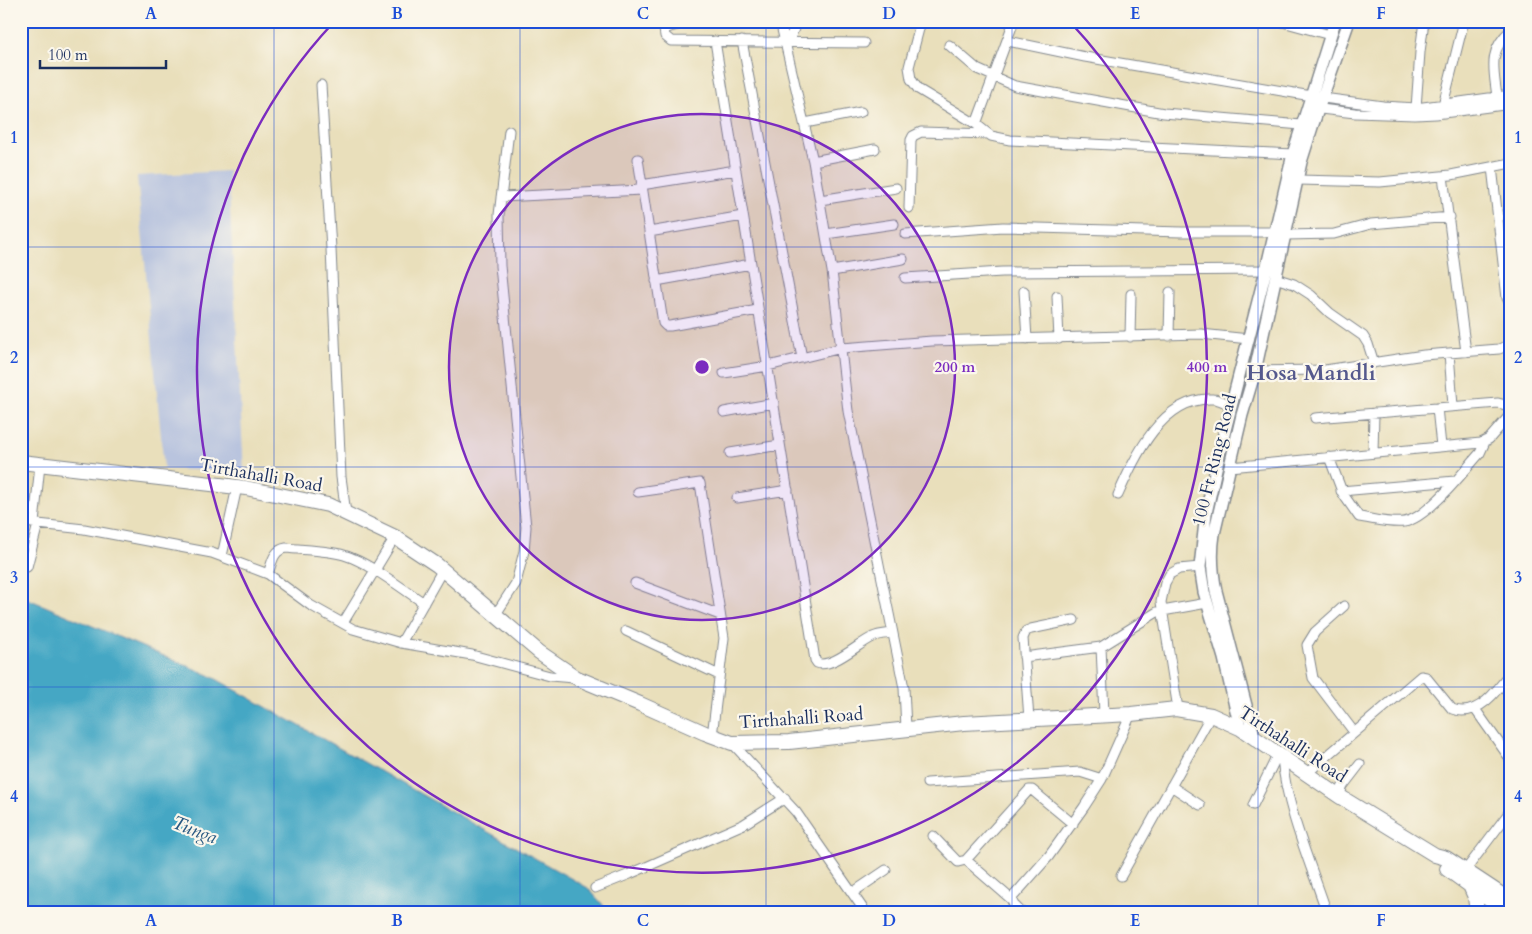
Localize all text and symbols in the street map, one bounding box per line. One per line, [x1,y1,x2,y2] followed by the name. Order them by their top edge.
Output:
[145,3,157,25] text: A
[391,3,403,25] text: B
[637,3,649,25] text: C
[882,3,896,25] text: D
[1130,3,1140,25] text: E
[1376,3,1386,25] text: F
[40,38,166,70] scale bar
[48,45,88,65] text: 100 m
[10,127,18,149] text: 1
[1514,127,1522,149] text: 1
[10,347,18,369] text: 2
[1514,347,1522,369] text: 2
[935,357,976,377] text: 200 m
[1187,357,1228,377] text: 400 m
[693,358,711,376] centre of rings
[1246,358,1376,388] district label: Hosa Mandli
[1186,391,1243,529] street label: 100 Ft Ring Road
[197,452,325,499] street label: Tirthahalli Road
[10,567,18,589] text: 3
[1514,567,1522,589] text: 3
[1234,700,1352,789] street label: Tirthahalli Road
[738,702,864,735] street label: Tirthahalli Road
[10,786,18,808] text: 4
[1514,786,1522,808] text: 4
[168,810,221,851] water label: Tunga
[145,910,157,932] text: A
[391,910,403,932] text: B
[637,910,649,932] text: C
[882,910,896,932] text: D
[1130,910,1140,932] text: E
[1376,910,1386,932] text: F

